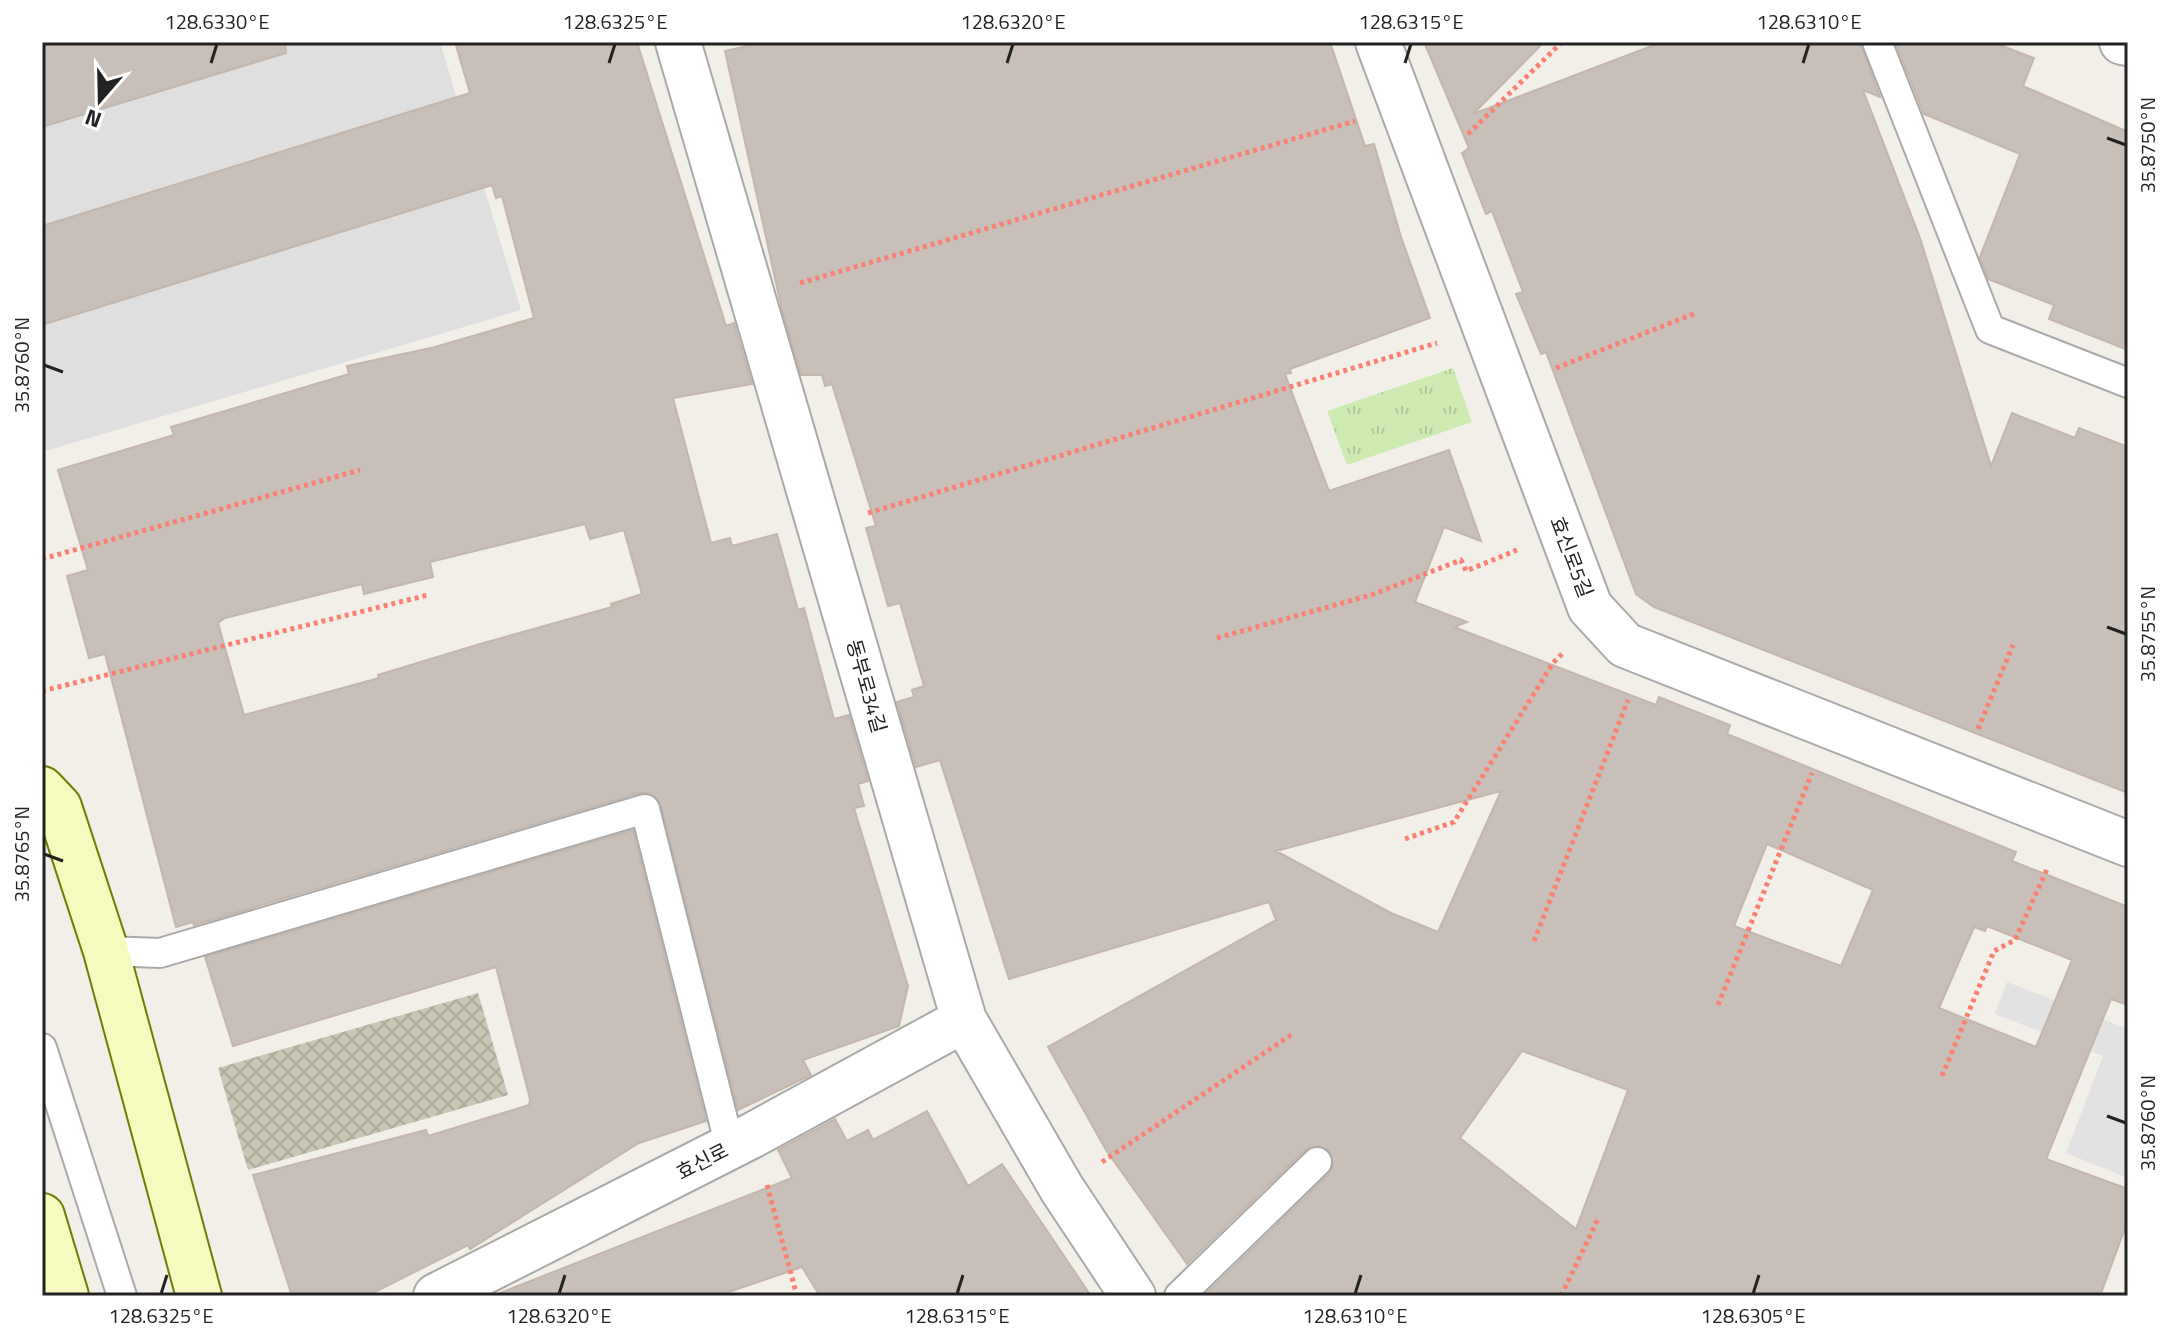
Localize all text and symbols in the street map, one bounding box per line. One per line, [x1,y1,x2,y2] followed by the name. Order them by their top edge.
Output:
[165,6,269,37] text: 128.6330°E
[563,6,667,37] text: 128.6325°E
[961,6,1065,37] text: 128.6320°E
[1359,6,1463,37] text: 128.6315°E
[1757,6,1861,37] text: 128.6310°E
[60,60,140,140] north arrow
[2132,97,2163,193] text: 35.8750°N
[80,100,106,137] text: N
[6,317,37,413] text: 35.8760°N
[1542,512,1602,602] street label: 효신로5길
[2132,586,2163,682] text: 35.8755°N
[839,636,895,736] street label: 동부로34길
[6,806,37,902] text: 35.8765°N
[2132,1075,2163,1171] text: 35.8760°N
[670,1135,734,1187] street label: 효신로
[109,1300,213,1331] text: 128.6325°E
[507,1300,611,1331] text: 128.6320°E
[905,1300,1009,1331] text: 128.6315°E
[1303,1300,1407,1331] text: 128.6310°E
[1701,1300,1805,1331] text: 128.6305°E

